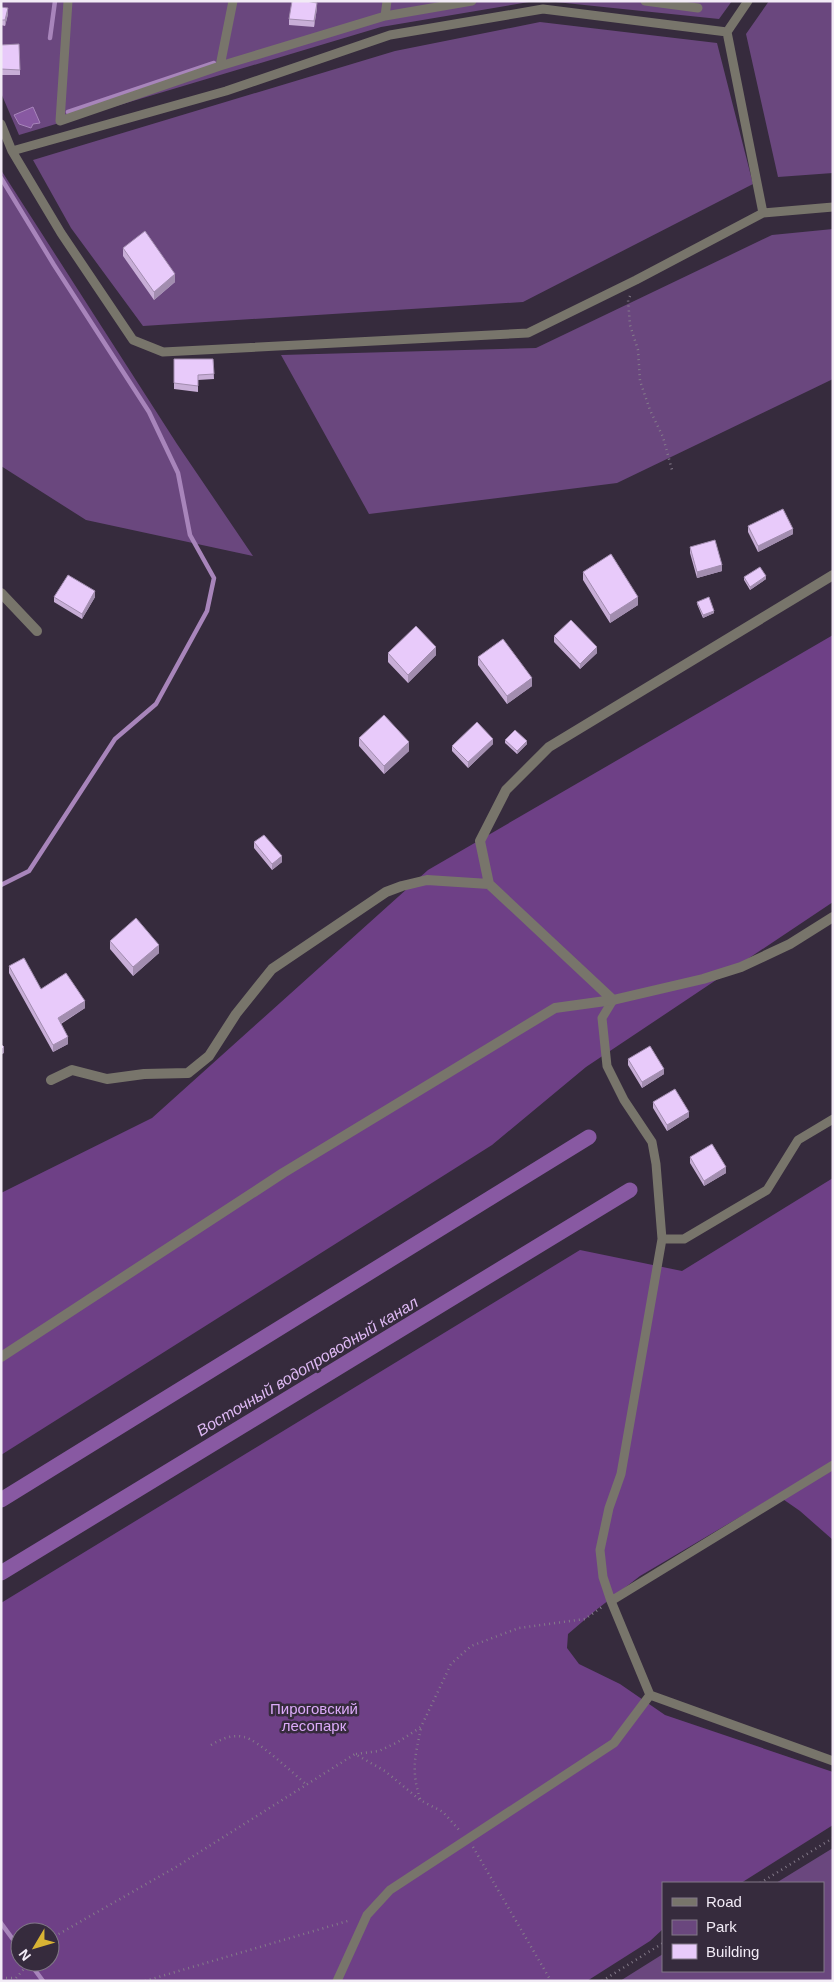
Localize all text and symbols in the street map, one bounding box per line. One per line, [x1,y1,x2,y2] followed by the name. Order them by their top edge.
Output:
[194,1293,421,1439] water label: Восточный водопроводный канал
[270,1700,358,1734] park label: Пироговский лесопарк
[662,1882,824,1972] legend
[706,1893,742,1910] text: Road
[706,1918,737,1935] text: Park
[10,1922,60,1972] north arrow
[706,1943,759,1960] text: Building
[15,1946,34,1964] text: N

